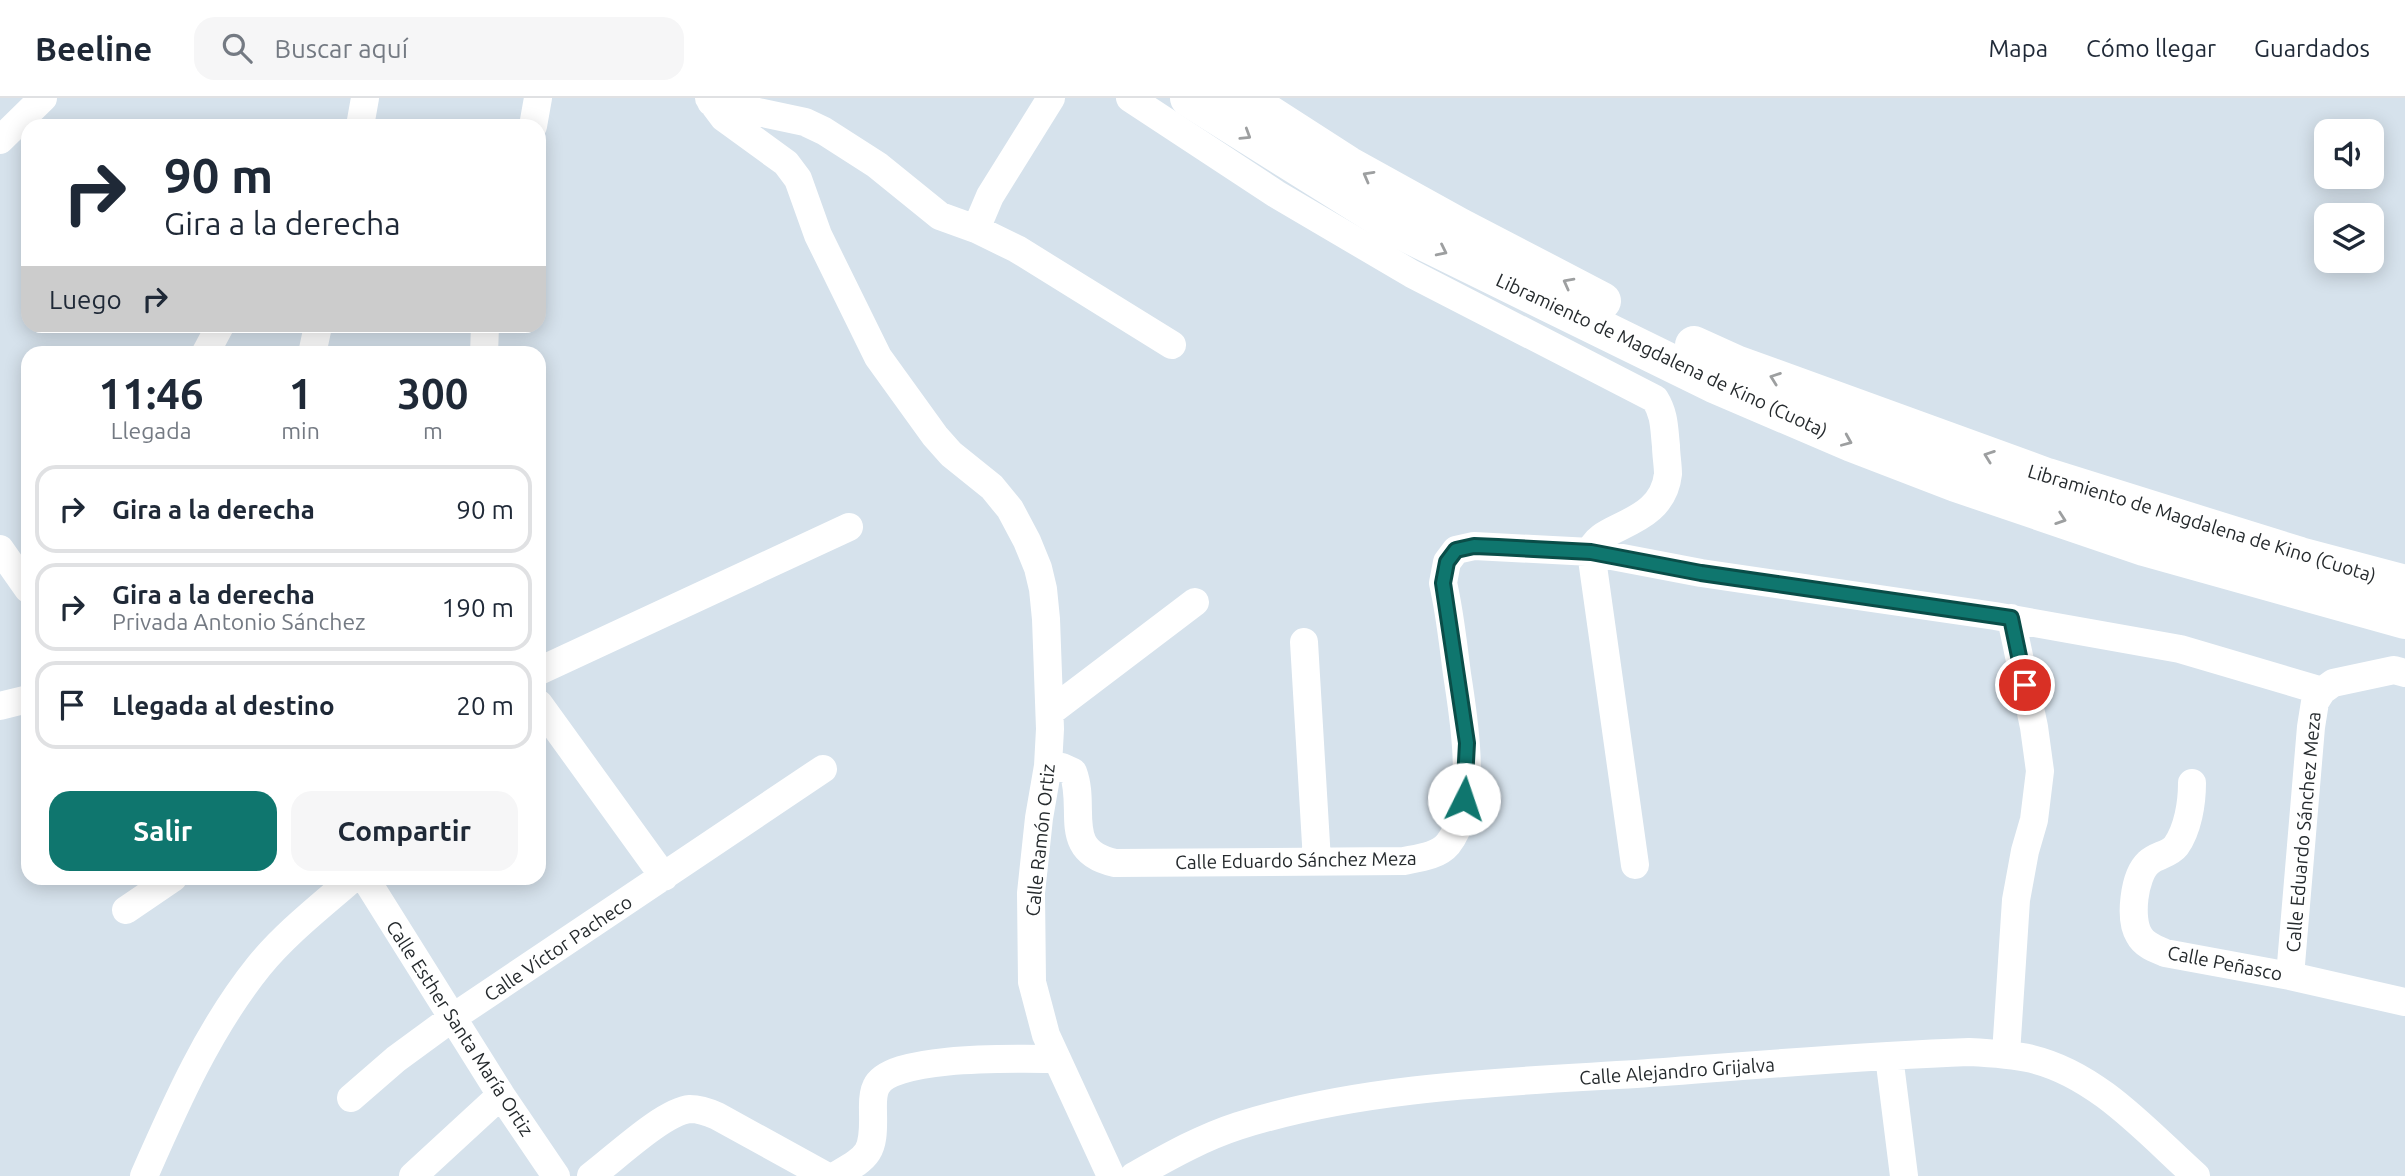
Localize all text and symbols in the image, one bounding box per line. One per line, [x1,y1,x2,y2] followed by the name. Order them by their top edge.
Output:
[194,17,684,80] search box
[218,29,256,67] icon: search
[35,30,152,67] text: Beeline
[274,34,408,63] text: Buscar aquí
[1988,35,2048,62] text: Mapa
[2086,35,2216,62] text: Cómo llegar
[2254,35,2370,62] text: Guardados
[2314,119,2384,273] map controls
[2314,119,2384,189] button: sound
[1239,126,1252,139] one-way arrow
[49,147,140,238] icon: right
[164,147,273,202] text: 90 m
[1363,171,1375,184] one-way arrow
[2314,203,2384,273] button: layers
[164,205,401,241] text: Gira a la derecha
[1435,242,1447,256] one-way arrow
[1493,268,1831,442] street label: Libramiento de Magdalena de Kino (Cuota)
[1563,278,1575,292] one-way arrow
[136,280,174,318] icon: right
[49,285,122,314] text: Luego
[99,370,204,417] text: 11:46
[289,370,312,417] text: 1
[397,370,468,417] text: 300
[1769,373,1781,387] one-way arrow
[111,418,191,443] text: Llegada
[281,418,320,443] text: min
[423,418,443,443] text: m
[1840,433,1852,447] one-way arrow
[1983,450,1995,464] one-way arrow
[2025,459,2379,587] street label: Libramiento de Magdalena de Kino (Cuota)
[53,490,91,528] icon: right
[112,495,315,524] text: Gira a la derecha
[456,495,514,524] text: 90 m
[2054,511,2066,525] one-way arrow
[112,580,315,609] text: Gira a la derecha
[53,588,91,626] icon: right
[442,593,514,622] text: 190 m
[112,609,366,634] text: Privada Antonio Sánchez
[1995,655,2055,715] pin
[2006,666,2044,704] icon: arrive
[53,686,91,724] icon: arrive
[112,691,335,720] text: Llegada al destino
[456,691,514,720] text: 20 m
[2282,711,2324,953] street label: Calle Eduardo Sánchez Meza
[1021,762,1059,917] street label: Calle Ramón Ortiz
[1427,762,1501,836] position arrow
[49,791,277,871] button: Salir
[291,791,518,871] button: Compartir
[1175,847,1417,873] street label: Calle Eduardo Sánchez Meza
[480,890,636,1006] street label: Calle Víctor Pacheco
[382,916,538,1140] street label: Calle Esther Santa María Ortiz
[2166,941,2284,985] street label: Calle Peñasco
[1579,1053,1775,1089] street label: Calle Alejandro Grijalva

